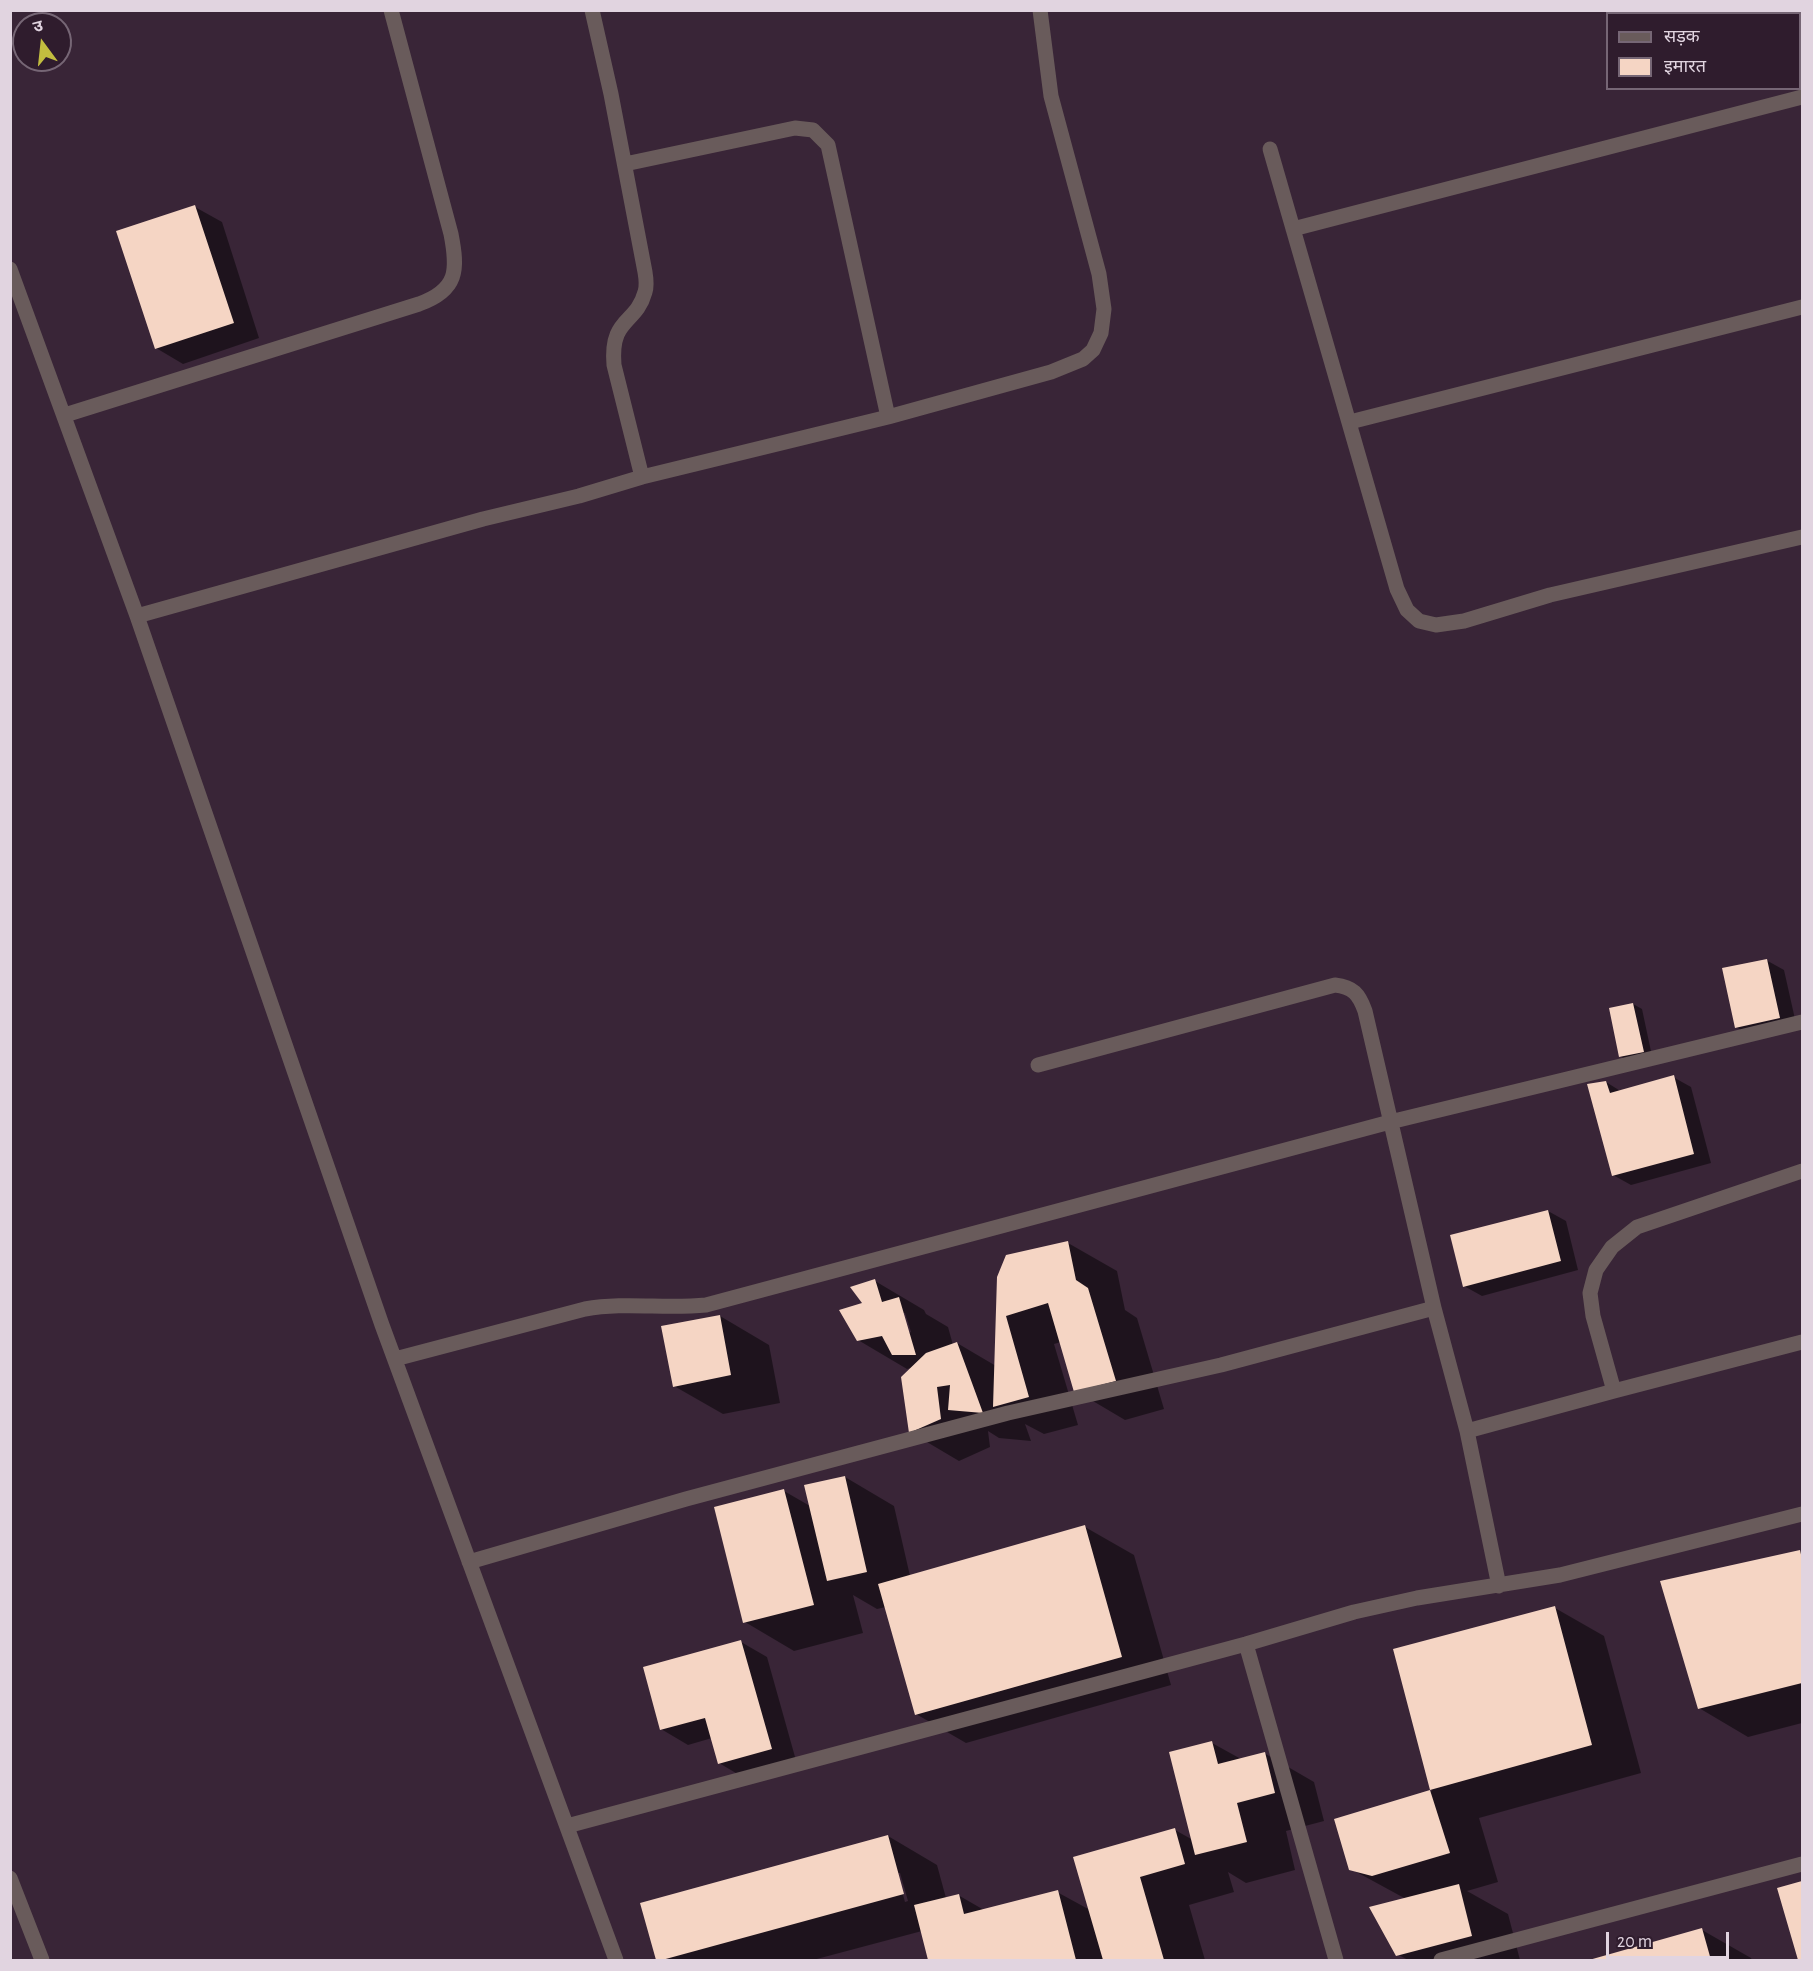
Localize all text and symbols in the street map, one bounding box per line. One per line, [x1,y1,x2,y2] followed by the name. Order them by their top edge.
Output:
[12,12,72,72] north arrow
[1606,12,1801,90] legend
[31,18,44,35] text: उ
[1664,28,1700,46] text: सड़क
[1664,58,1706,76] text: इमारत
[1609,1920,1732,1958] scale bar
[1617,1933,1652,1951] text: 20 m

